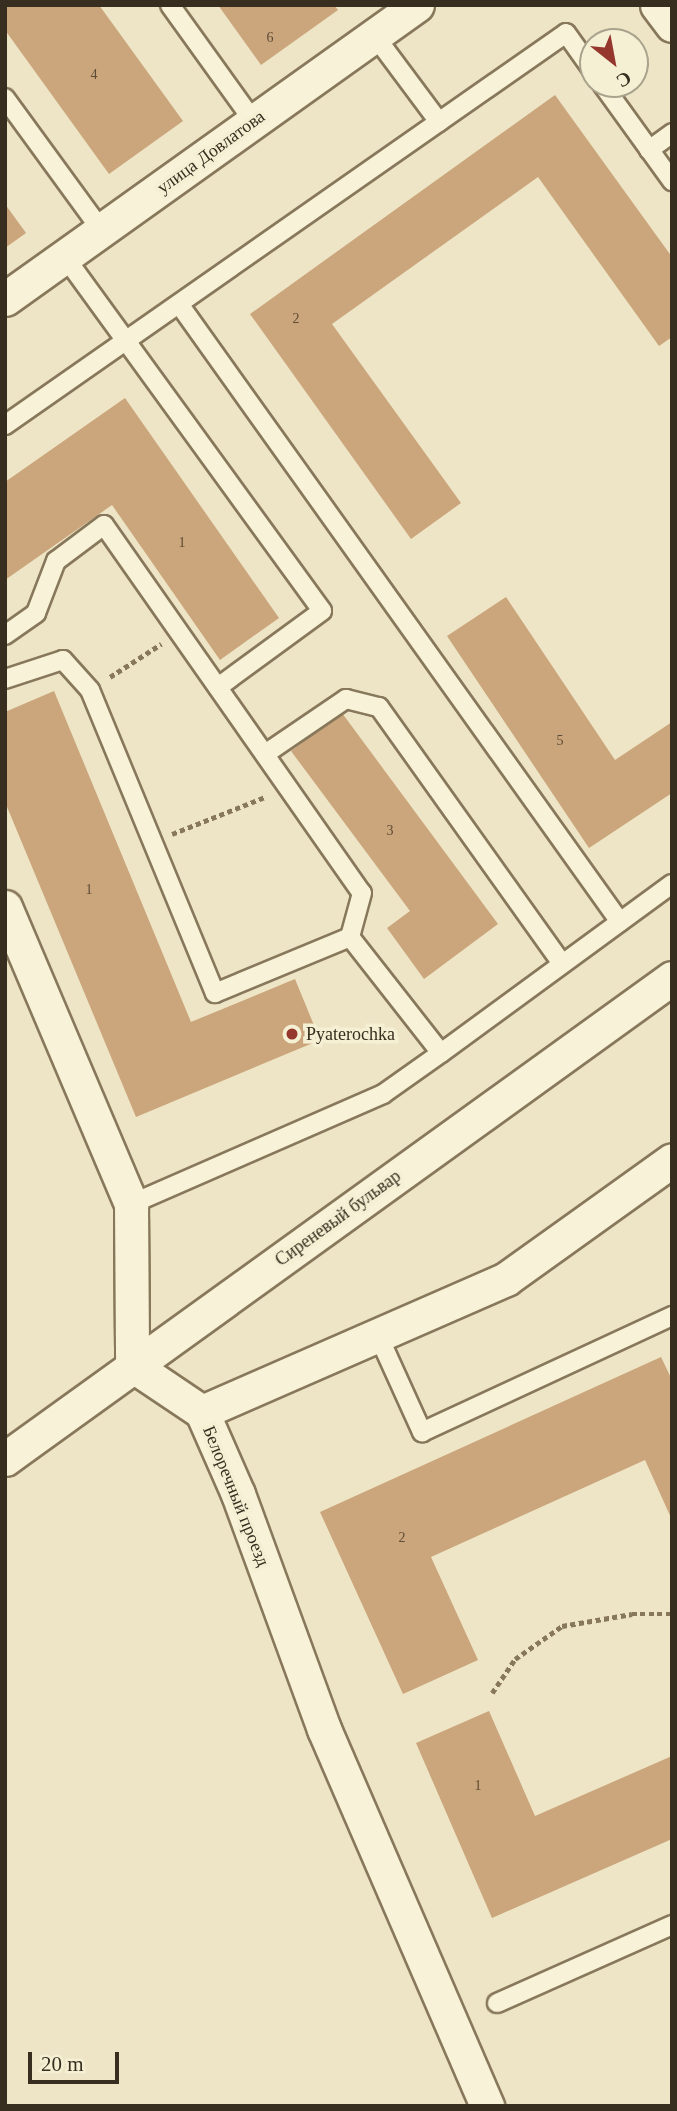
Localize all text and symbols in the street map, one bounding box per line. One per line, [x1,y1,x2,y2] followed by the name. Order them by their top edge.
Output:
[579,28,649,98] north arrow
[266,30,274,46] house number: 6
[90,67,98,83] house number: 4
[613,67,635,92] text: С
[153,106,269,198] street label: улица Довлатова
[292,311,300,327] house number: 2
[178,535,186,551] house number: 1
[556,733,564,749] house number: 5
[386,823,394,839] house number: 3
[86,882,92,898] house number: 1
[306,1023,395,1045] place label: Pyaterochka
[284,1026,300,1042] marker: Pyaterochka
[271,1165,405,1271] street label: Сиреневый бульвар
[198,1423,274,1569] street label: Белоречный проезд
[398,1530,406,1546] house number: 2
[475,1778,482,1794] house number: 1
[32,2038,122,2082] scale bar
[41,2052,84,2076] text: 20 m

